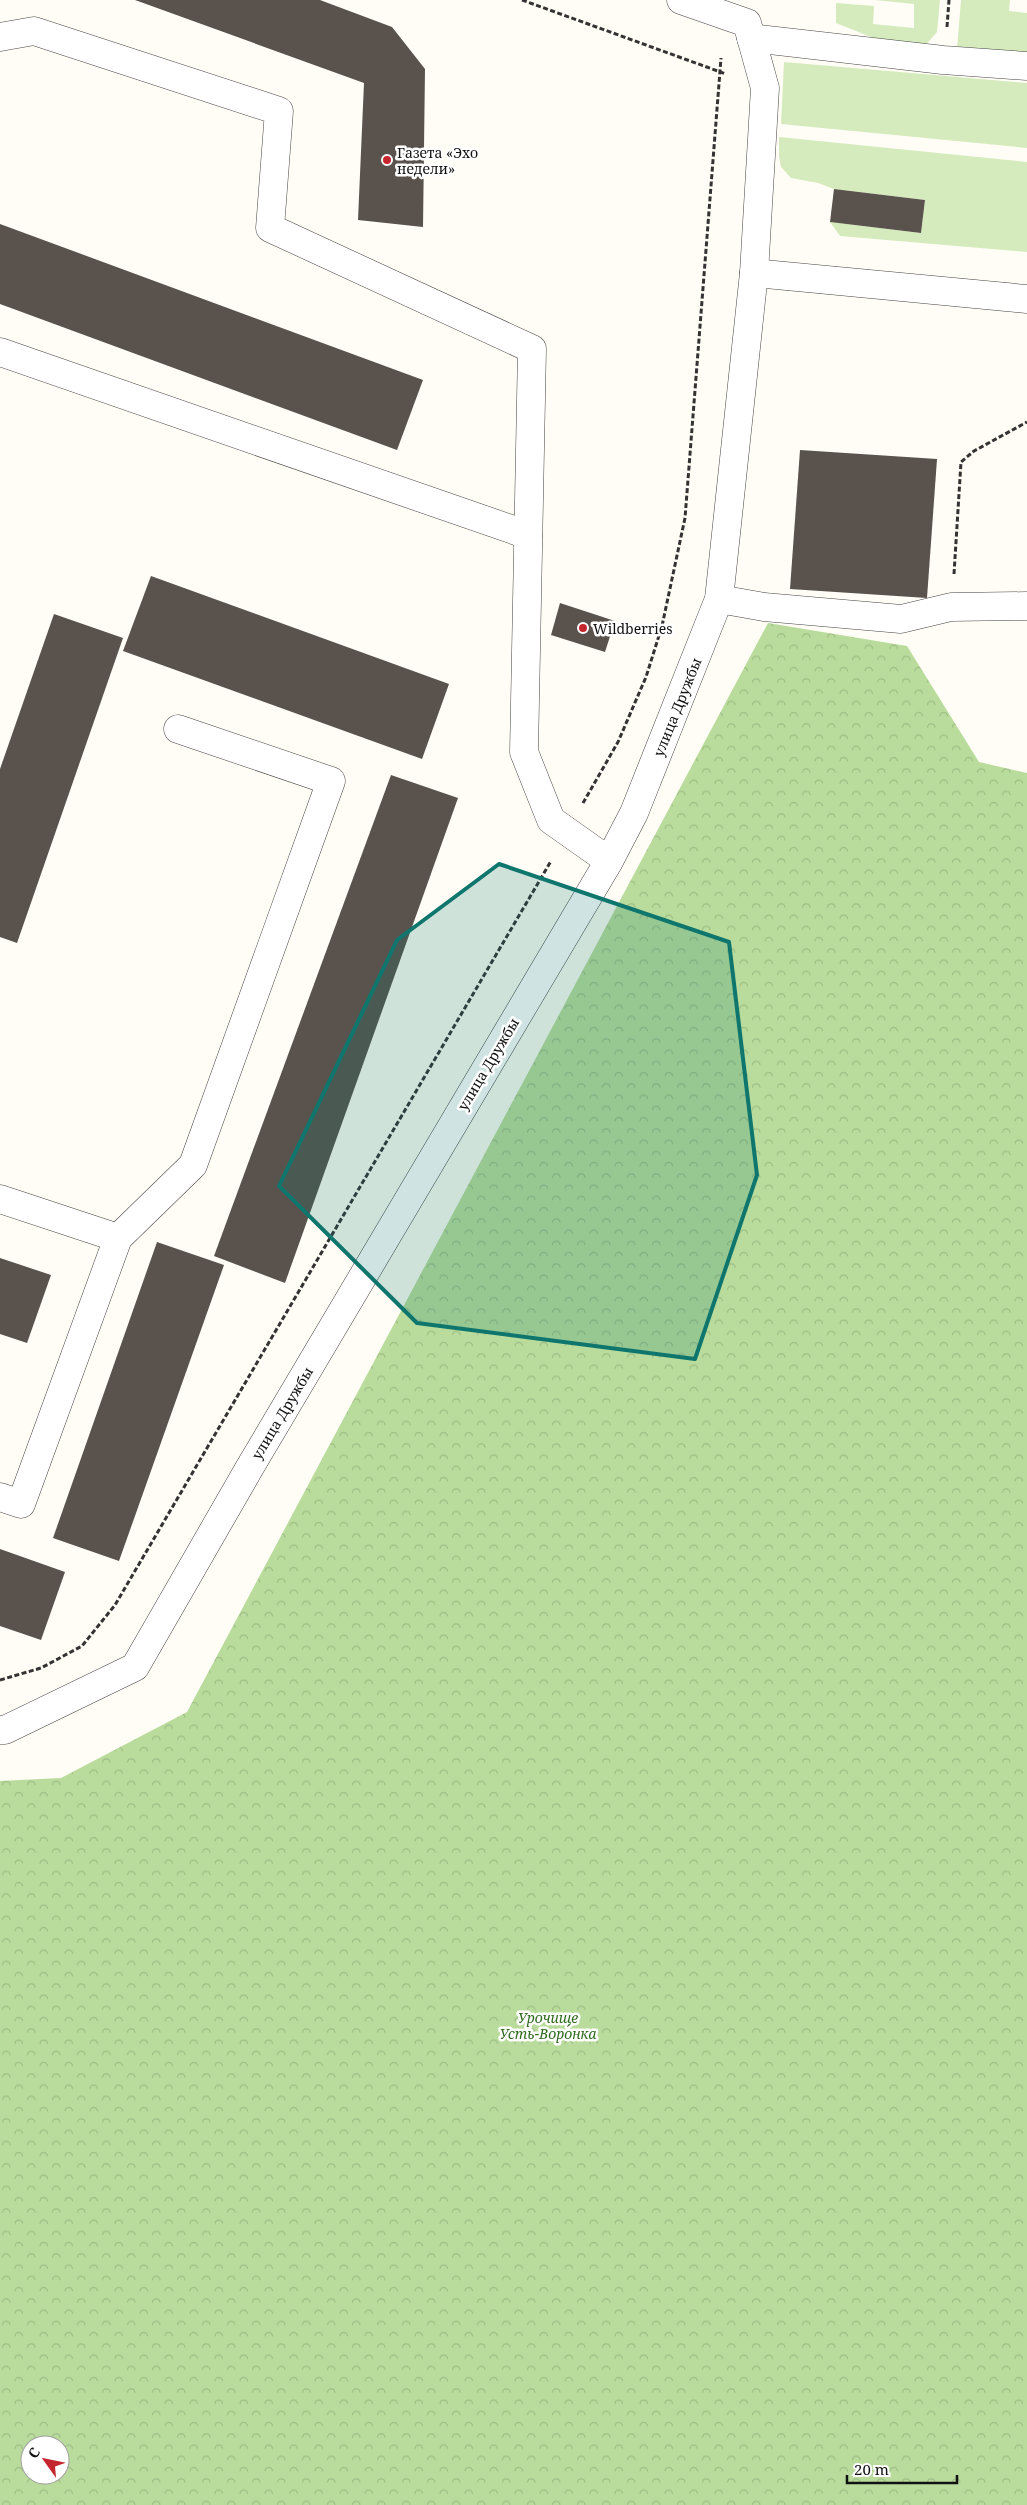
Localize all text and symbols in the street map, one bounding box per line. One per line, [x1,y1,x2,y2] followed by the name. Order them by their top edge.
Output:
[397,143,478,178] place label: Газета «Эхо недели»
[381,154,393,166] marker: Газета «Эхо недели»
[593,619,673,638] place label: Wildberries
[577,622,589,634] marker: Wildberries
[649,655,705,759] street label: улица Дружбы
[453,1014,523,1114] street label: улица Дружбы
[247,1363,317,1463] street label: улица Дружбы
[500,2008,596,2043] park label: Урочище Усть-Воронка
[20,2435,70,2485] north arrow
[23,2444,44,2462] text: С
[847,2452,957,2484] scale bar
[854,2459,889,2479] text: 20 m

